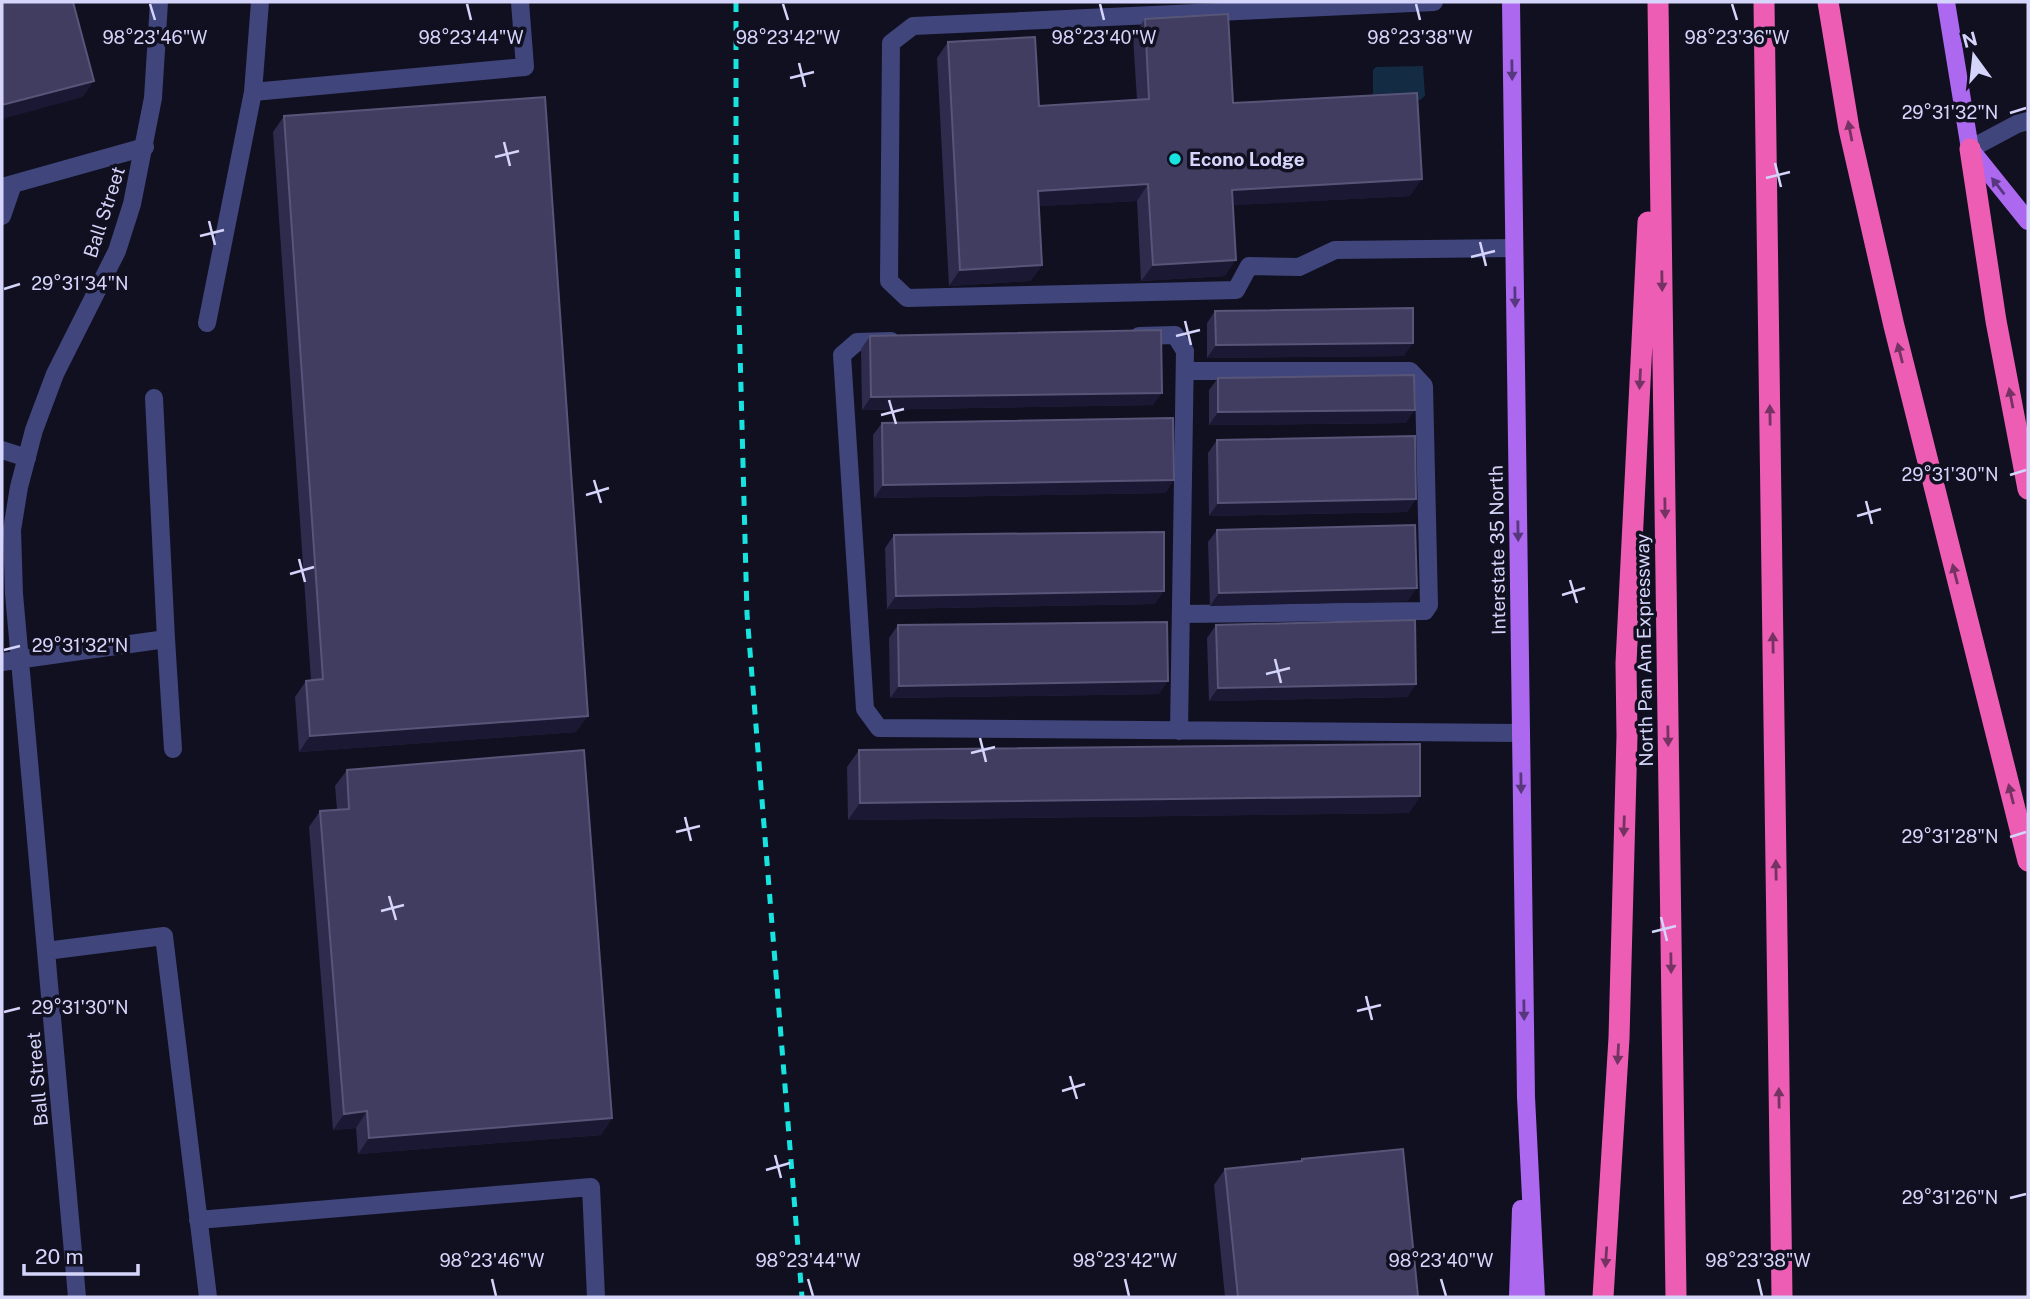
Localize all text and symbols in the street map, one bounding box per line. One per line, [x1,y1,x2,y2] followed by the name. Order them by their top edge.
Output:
[1939,21,2009,91] north arrow
[103,27,208,48] text: 98°23'46"W
[418,27,524,48] text: 98°23'44"W
[736,27,840,48] text: 98°23'42"W
[1052,27,1156,48] text: 98°23'40"W
[1367,27,1473,48] text: 98°23'38"W
[1685,27,1789,48] text: 98°23'36"W
[1960,27,1980,52] text: N
[1506,59,1518,81] one-way arrow
[1902,102,1998,123] text: 29°31'32"N
[1844,120,1855,142] one-way arrow
[1189,148,1305,170] place label: Econo Lodge
[1167,151,1183,167] marker: Econo Lodge
[79,164,129,260] street label: Ball Street
[1991,177,2006,195] one-way arrow
[1656,270,1668,292] one-way arrow
[31,273,129,294] text: 29°31'34"N
[1509,287,1521,309] one-way arrow
[1894,342,1905,364] one-way arrow
[1635,368,1646,390] one-way arrow
[2005,387,2016,409] one-way arrow
[1764,404,1776,426] one-way arrow
[1902,464,1998,485] text: 29°31'30"N
[1485,465,1509,635] street label: Interstate 35 North
[1659,498,1671,520] one-way arrow
[1512,520,1524,542] one-way arrow
[1631,533,1657,767] street label: North Pan Am Expressway
[1949,563,1960,585] one-way arrow
[1767,631,1779,653] one-way arrow
[32,635,128,656] text: 29°31'32"N
[1662,725,1674,747] one-way arrow
[1516,772,1527,794] one-way arrow
[2005,783,2016,805] one-way arrow
[1618,815,1629,837] one-way arrow
[1901,826,1999,847] text: 29°31'28"N
[1770,859,1782,881] one-way arrow
[1665,953,1677,975] one-way arrow
[32,997,128,1018] text: 29°31'30"N
[1519,1000,1530,1022] one-way arrow
[22,1031,52,1127] street label: Ball Street
[1613,1043,1624,1065] one-way arrow
[1773,1086,1785,1108] one-way arrow
[1902,1187,1998,1208] text: 29°31'26"N
[24,1232,138,1276] scale bar
[35,1244,84,1269] text: 20 m
[1600,1246,1611,1268] one-way arrow
[440,1250,545,1271] text: 98°23'46"W
[755,1250,861,1271] text: 98°23'44"W
[1073,1250,1177,1271] text: 98°23'42"W
[1389,1250,1493,1271] text: 98°23'40"W
[1705,1250,1811,1271] text: 98°23'38"W

